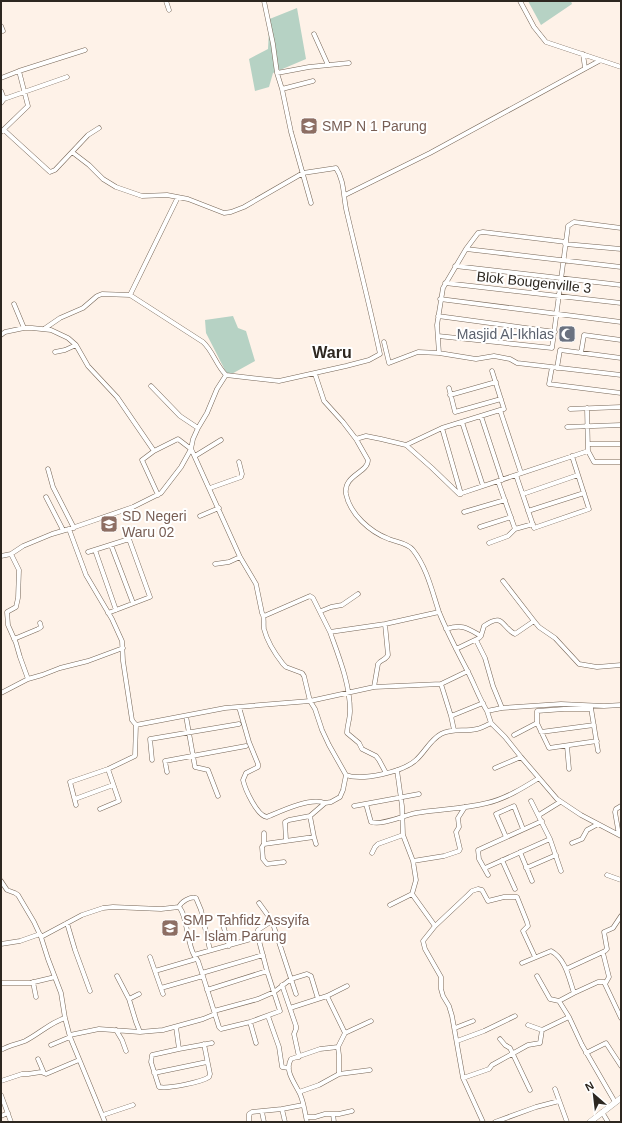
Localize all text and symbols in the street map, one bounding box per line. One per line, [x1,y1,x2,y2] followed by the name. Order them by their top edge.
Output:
[299,116,319,136] school or university icon: SMP N 1 Parung
[322,118,427,134] place label: SMP N 1 Parung
[476,268,592,296] street label: Blok Bougenville 3
[557,324,577,344] mosque icon: Masjid Al-Ikhlas
[457,326,554,342] place label: Masjid Al-Ikhlas
[312,344,352,361] district label: Waru
[122,508,187,540] place label: SD Negeri Waru 02
[99,514,119,534] school or university icon: SD Negeri Waru 02
[183,912,310,944] place label: SMP Tahfidz Assyifa Al- Islam Parung
[160,918,180,938] school or university icon: SMP Tahfidz Assyifa Al- Islam Parung
[574,1075,614,1115] north arrow
[583,1079,596,1093] text: N

